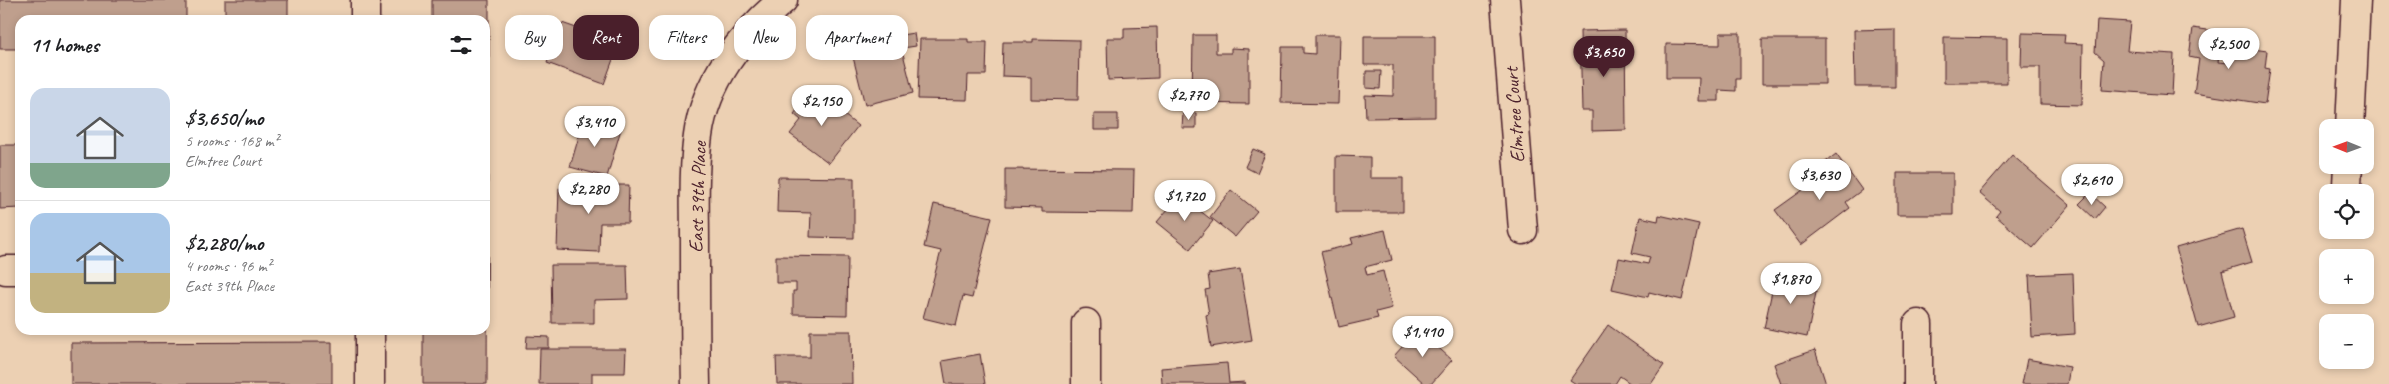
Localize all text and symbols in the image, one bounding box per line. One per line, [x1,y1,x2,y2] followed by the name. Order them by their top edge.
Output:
[505,15,563,60] chip: Buy
[573,15,639,60] chip: Rent
[649,15,724,60] chip: Filters
[734,15,796,60] chip: New
[806,15,908,60] chip: Apartment
[2188,28,2270,70] pin: $2,500
[447,31,475,59] icon: filters
[30,32,99,58] text: 11 homes
[2210,34,2248,54] text: $2,500
[1563,36,1645,78] pin: $3,650
[1584,42,1624,62] text: $3,650
[1499,64,1530,164] street label: Elmtree Court
[1148,78,1230,121] pin: $2,770
[781,84,863,127] pin: $2,150
[1169,85,1209,105] text: $2,770
[803,91,841,111] text: $2,150
[185,105,263,131] text: $3,650/mo
[554,106,636,148] pin: $3,410
[70,108,130,168] icon: home
[575,112,615,132] text: $3,410
[2319,119,2374,174] north arrow
[2319,119,2374,369] map controls
[185,131,279,151] text: 5 rooms · 168 m²
[683,140,712,253] street label: East 39th Place
[185,151,261,171] text: Elmtree Court
[1779,158,1861,201] pin: $3,630
[2051,164,2133,206] pin: $2,610
[1800,165,1840,185] text: $3,630
[2072,170,2112,190] text: $2,610
[548,172,630,215] pin: $2,280
[569,179,609,199] text: $2,280
[1144,180,1226,222] pin: $1,720
[2319,184,2374,239] button: locate
[1165,186,1205,206] text: $1,720
[185,230,263,256] text: $2,280/mo
[70,233,130,293] icon: home
[2319,249,2374,304] button: +
[185,256,271,276] text: 4 rooms · 96 m²
[1750,262,1832,305] pin: $1,870
[1771,269,1811,289] text: $1,870
[185,276,274,296] text: East 39th Place
[2319,314,2374,369] button: −
[1382,316,1464,358] pin: $1,410
[1403,322,1443,342] text: $1,410

